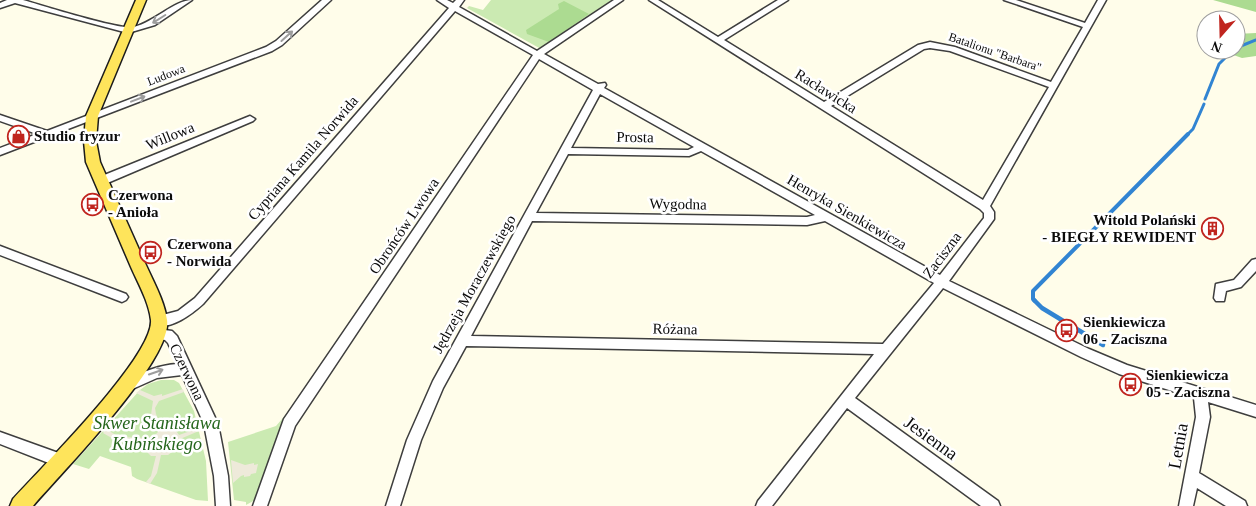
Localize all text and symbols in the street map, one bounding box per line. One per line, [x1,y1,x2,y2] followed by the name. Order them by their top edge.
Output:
[1196,10,1246,60] north arrow
[153,14,167,24] one-way arrow
[280,30,293,42] one-way arrow
[947,30,1043,75] street label: Batalionu "Barbara"
[1209,38,1224,56] text: N
[145,61,187,89] street label: Ludowa
[792,66,860,117] street label: Racławicka
[245,92,361,223] street label: Cypriana Kamila Norwida
[130,94,145,103] one-way arrow
[143,119,197,153] street label: Willowa
[6,124,30,148] shop icon: Studio fryzur
[34,128,121,144] place label: Studio fryzur
[616,129,654,145] street label: Prosta
[784,171,910,253] street label: Henryka Sienkiewicza
[366,175,442,277] street label: Obrońców Lwowa
[108,187,173,220] place label: Czerwona - Anioła
[80,192,104,216] bus stop icon: Czerwona - Anioła
[649,196,707,213] street label: Wygodna
[429,212,519,356] street label: Jędrzeja Moraczewskiego
[1042,212,1196,245] place label: Witold Polański - BIEGŁY REWIDENT
[1200,217,1224,241] building icon: Witold Polański - BIEGŁY REWIDENT
[920,229,965,281] street label: Zaciszna
[167,236,232,269] place label: Czerwona - Norwida
[139,241,163,265] bus stop icon: Czerwona - Norwida
[1083,314,1168,347] place label: Sienkiewicza 06 - Zaciszna
[1055,319,1079,343] bus stop icon: Sienkiewicza 06 - Zaciszna
[652,321,698,337] street label: Różana
[166,341,208,403] street label: Czerwona
[148,367,164,377] one-way arrow
[1146,367,1231,400] place label: Sienkiewicza 05 - Zaciszna
[1118,372,1142,396] bus stop icon: Sienkiewicza 05 - Zaciszna
[900,412,962,464] street label: Jesienna
[93,413,221,454] park label: Skwer Stanisława Kubińskiego
[1164,422,1192,470] street label: Letnia

